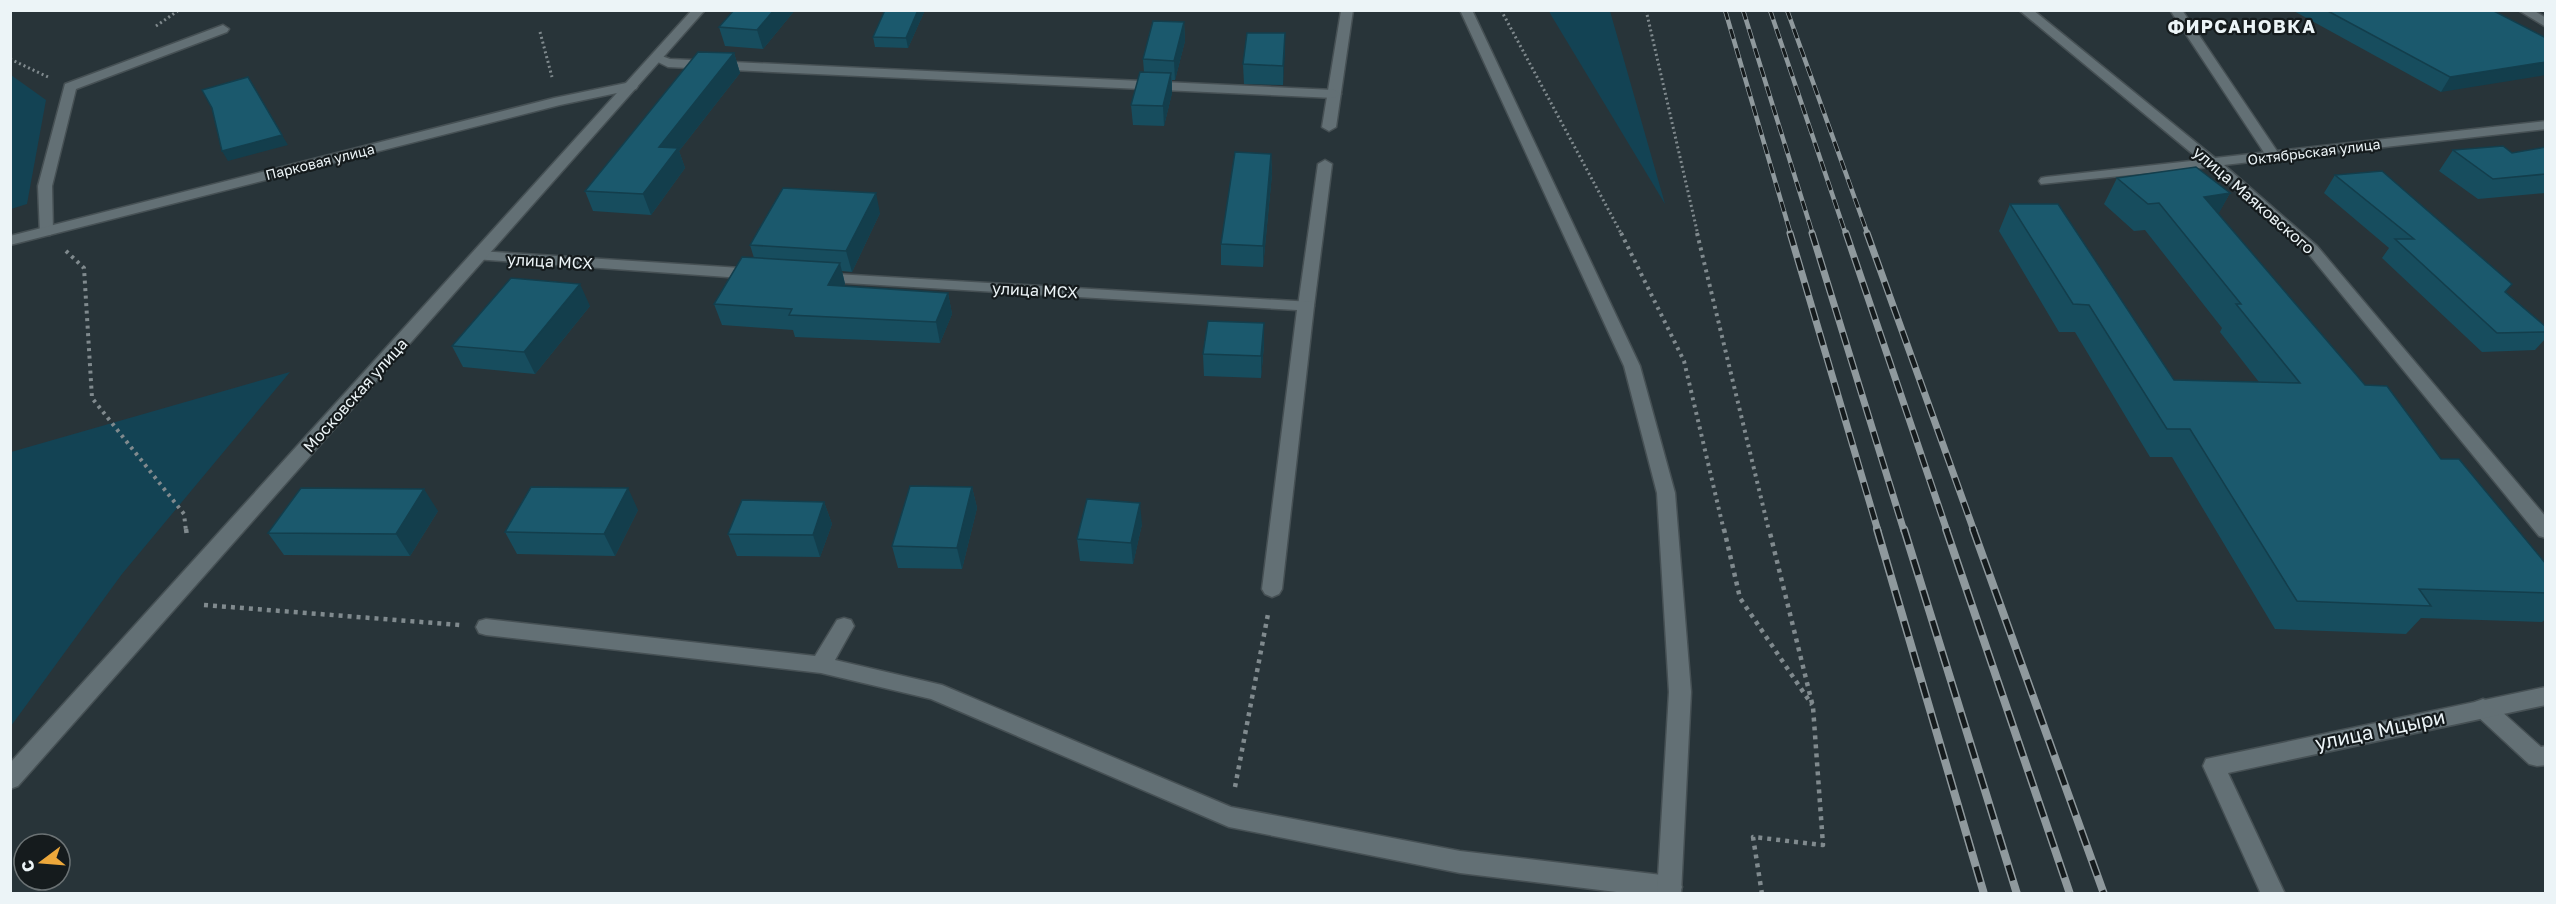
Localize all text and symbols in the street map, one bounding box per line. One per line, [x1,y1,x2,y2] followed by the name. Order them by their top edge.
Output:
[2167,15,2317,37] district label: ФИРСАНОВКА
[2247,135,2381,168] street label: Октябрьская улица
[264,140,376,183] street label: Парковая улица
[2189,142,2319,258] street label: улица Маяковского
[507,249,594,273] street label: улица МСХ
[992,278,1079,302] street label: улица МСХ
[299,334,411,456] street label: Московская улица
[2313,704,2447,755] street label: улица Мцыри
[12,832,72,892] north arrow
[16,858,39,874] text: С

